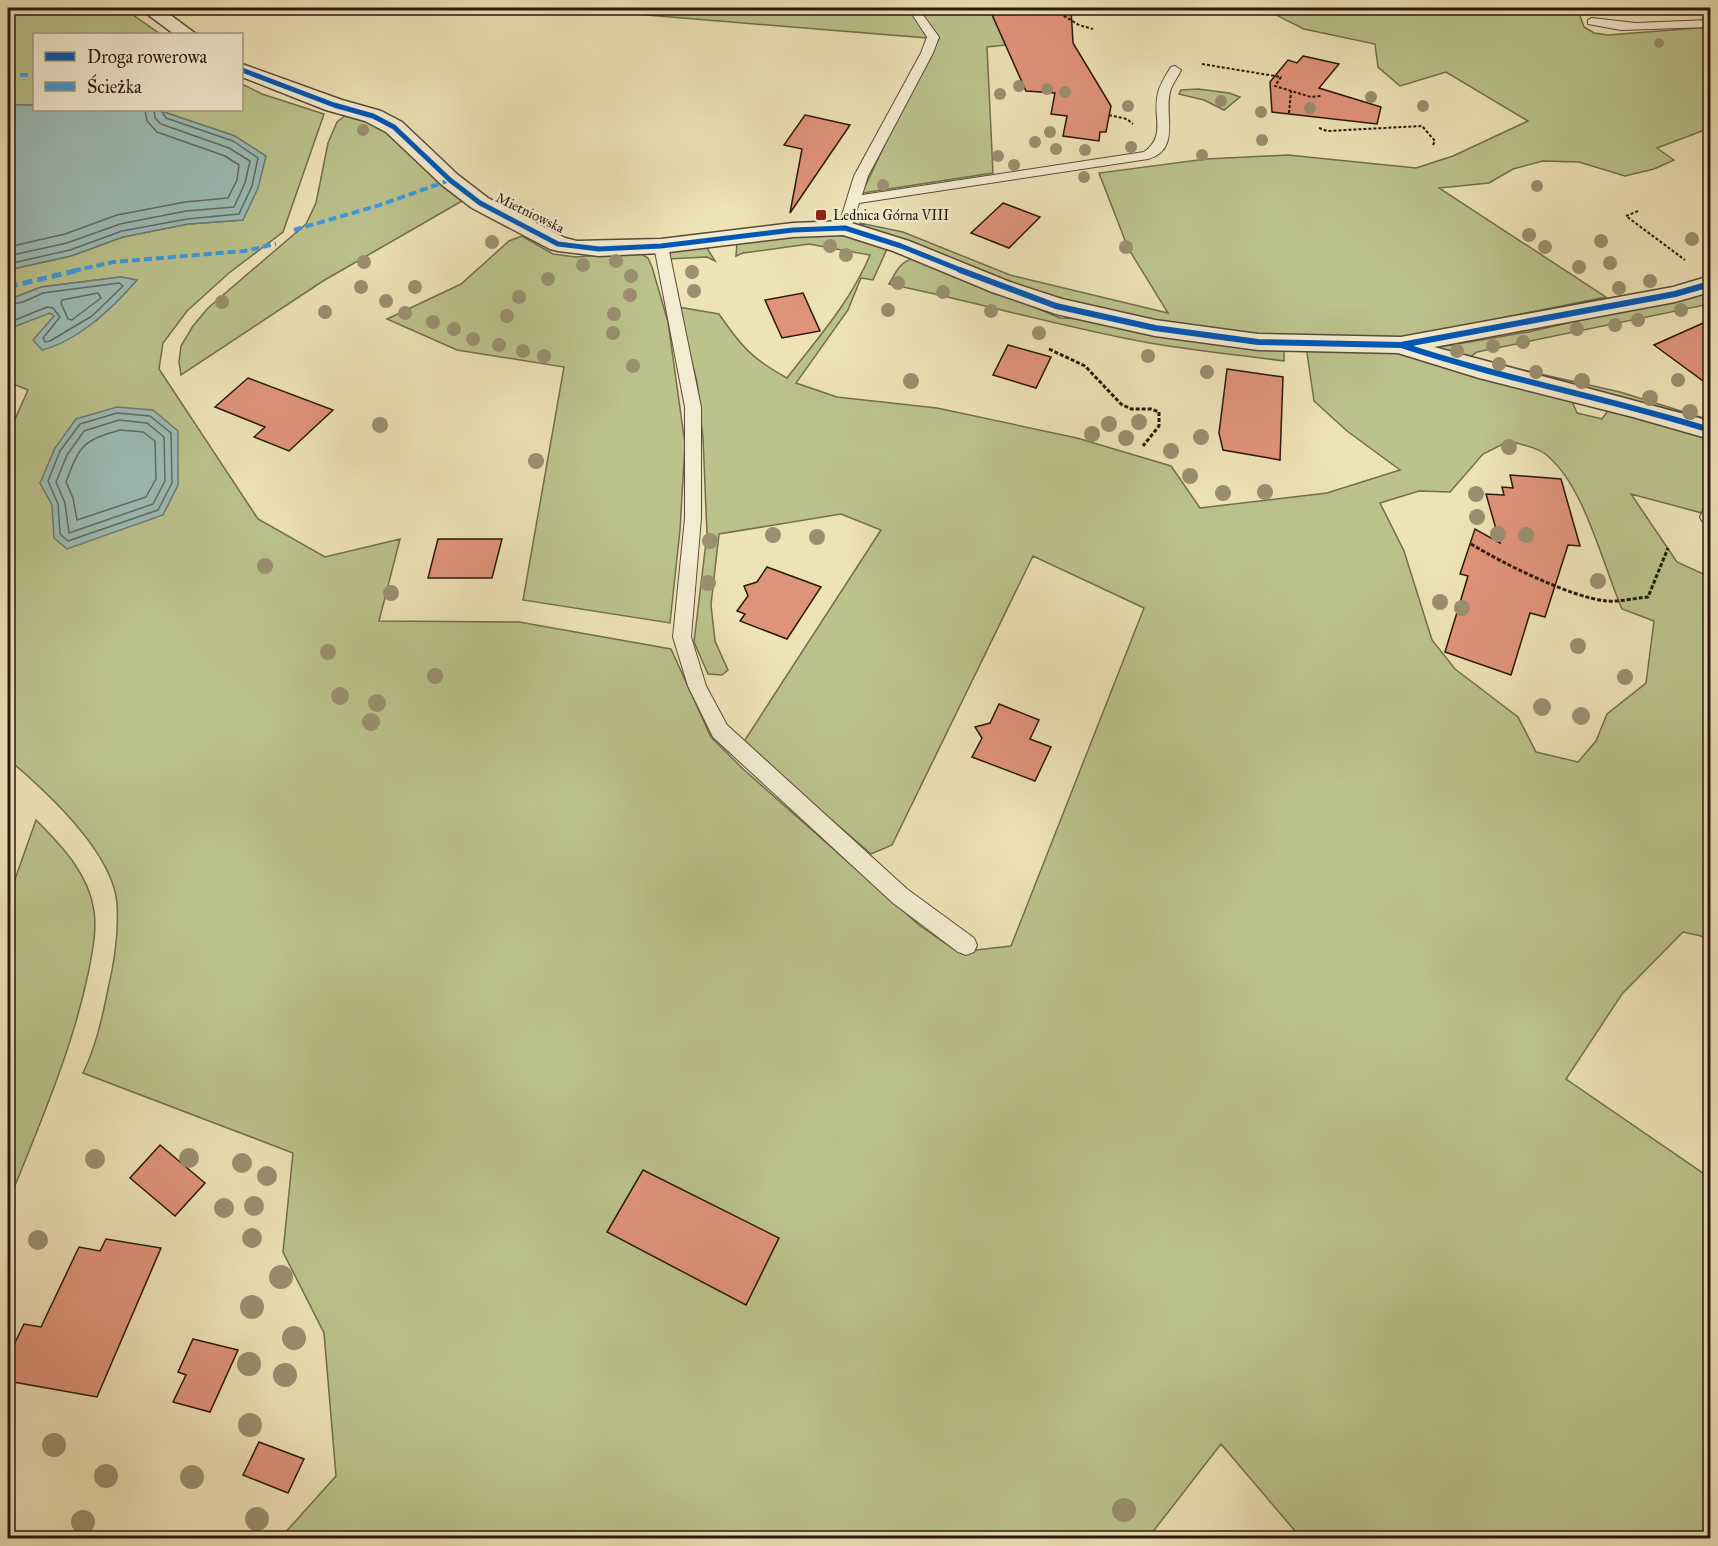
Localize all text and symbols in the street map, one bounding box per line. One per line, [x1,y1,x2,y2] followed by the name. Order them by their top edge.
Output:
[33,33,243,111] legend
[87,46,207,69] text: Droga rowerowa
[87,74,142,98] text: Ścieżka
[493,189,567,237] street label: Mietniowska
[833,207,949,224] place label: Lednica Górna VIII
[814,208,828,222] marker: Lednica Górna VIII

